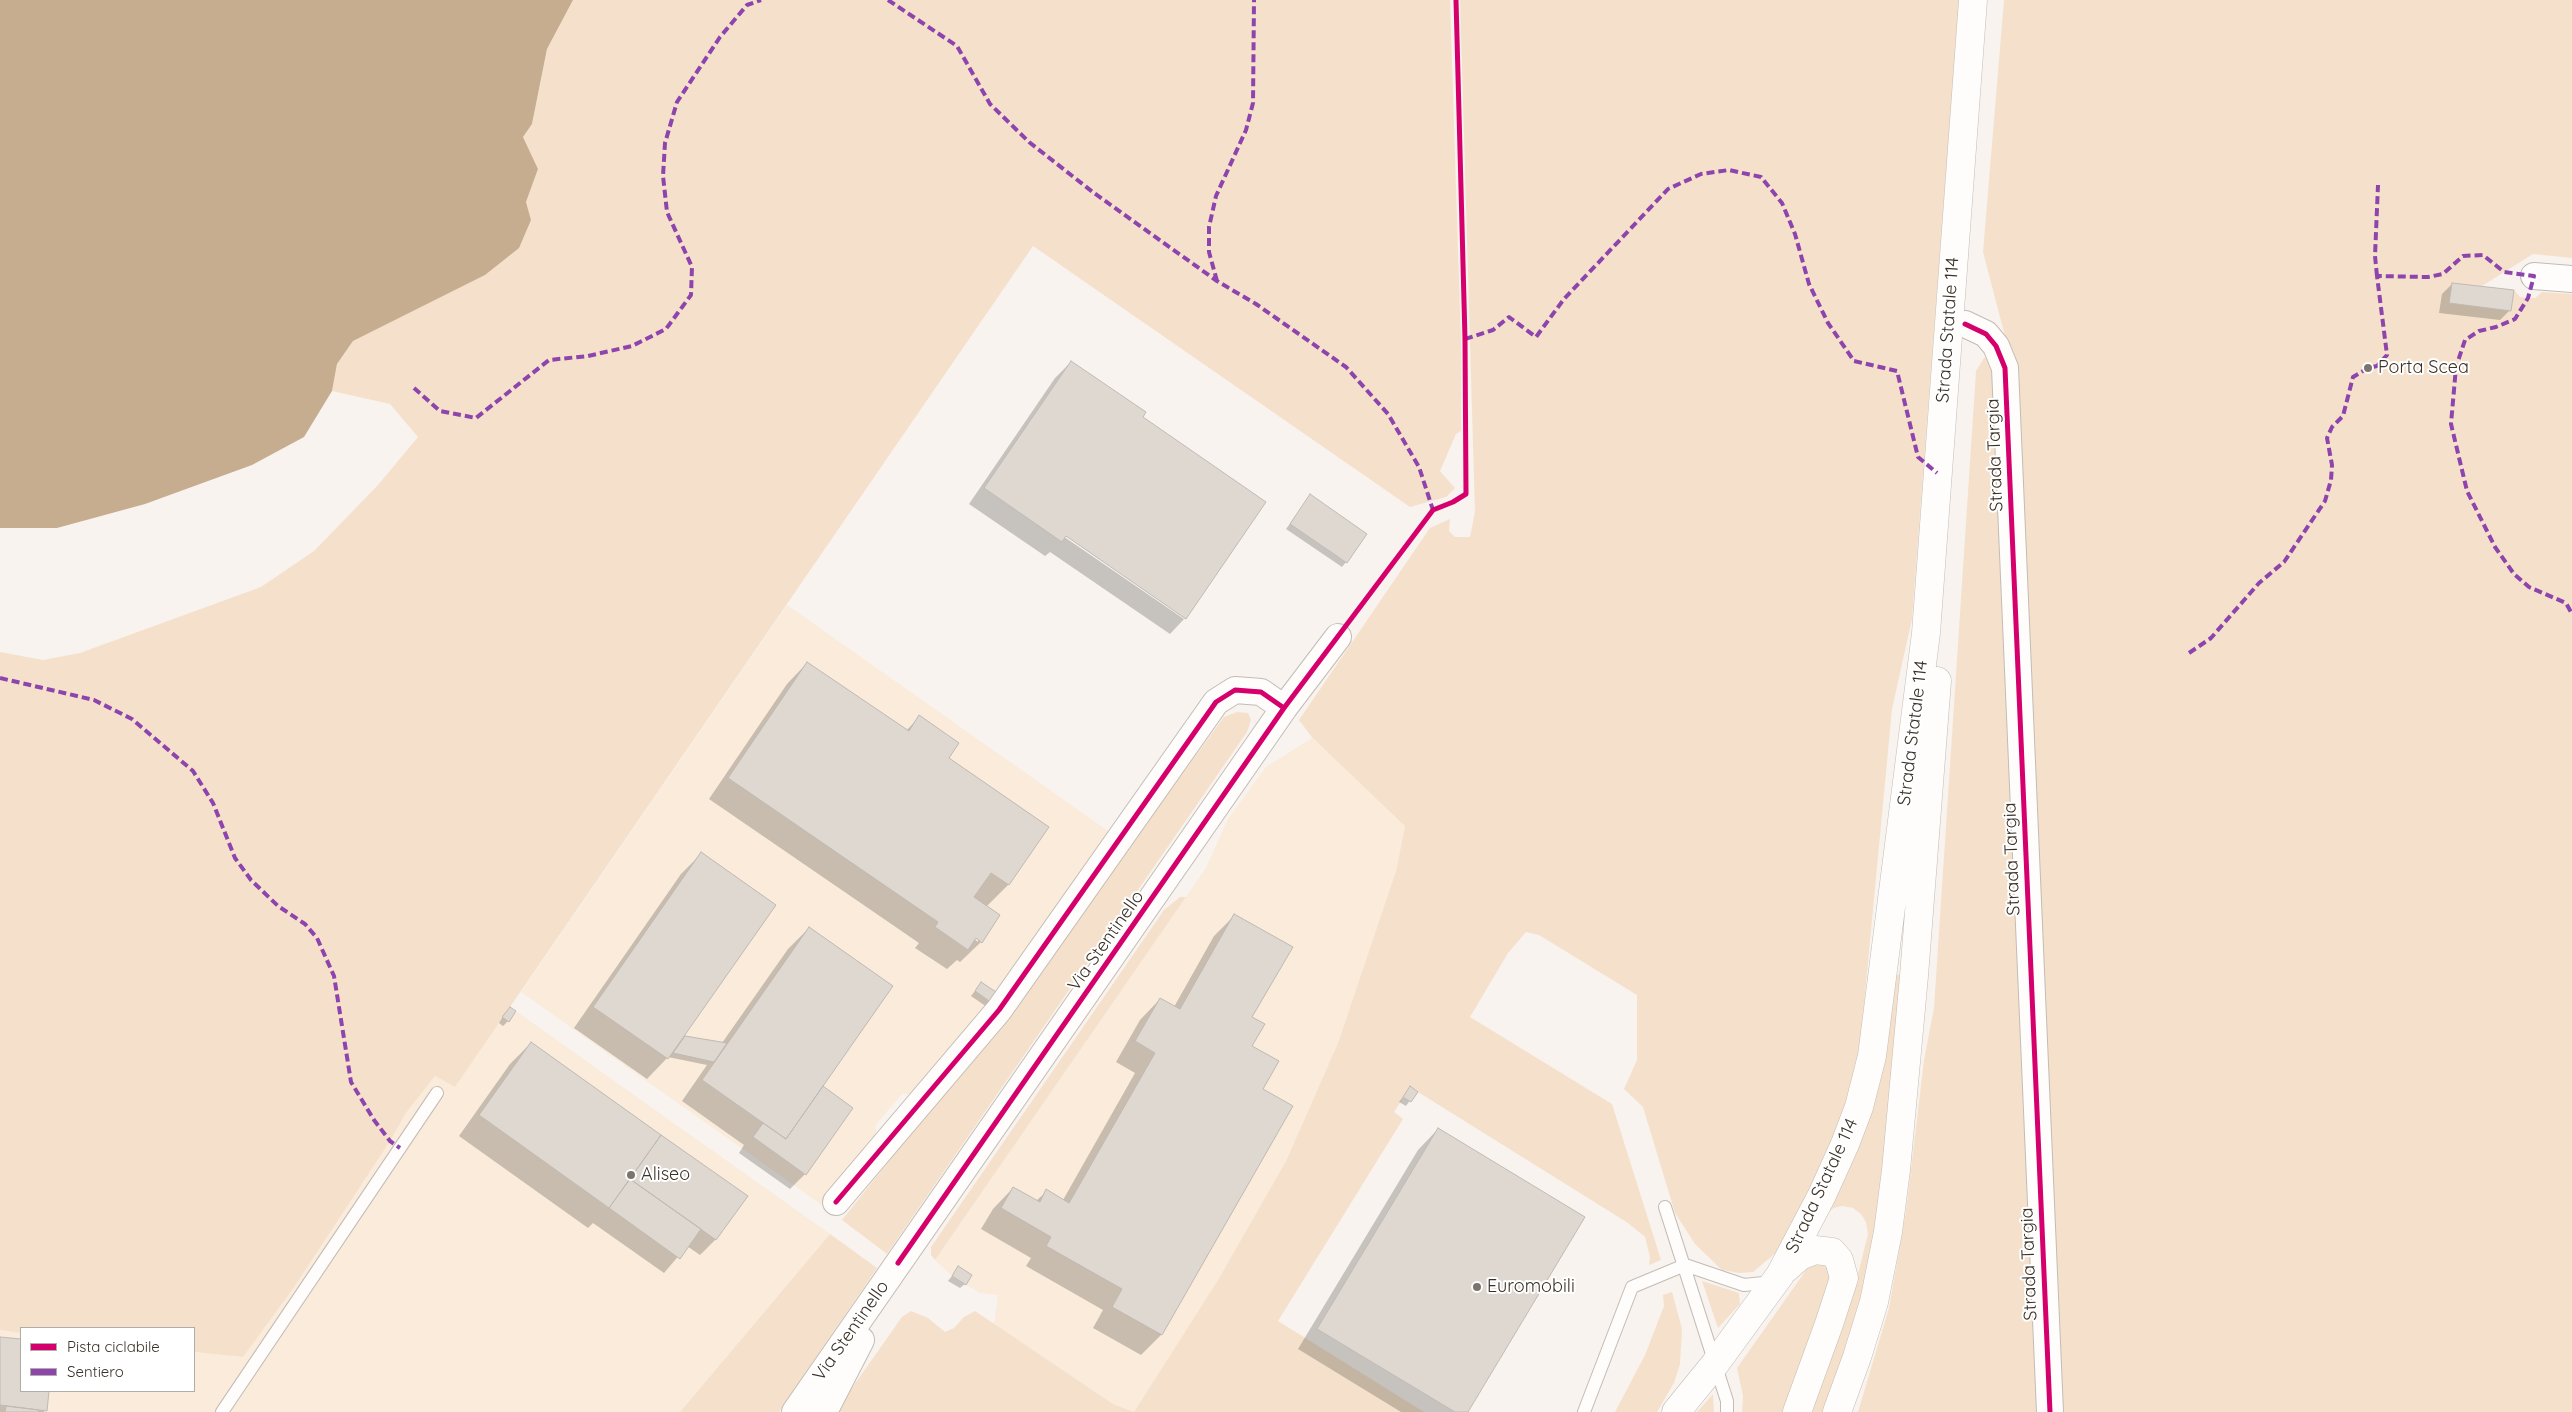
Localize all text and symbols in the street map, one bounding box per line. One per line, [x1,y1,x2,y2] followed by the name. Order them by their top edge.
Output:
[1932,256,1964,404] street label: Strada Statale 114
[2378,357,2469,379] place label: Porta Scea
[2362,362,2374,374] marker: Porta Scea
[1982,398,2008,512] street label: Strada Targia
[1893,659,1933,807] street label: Strada Statale 114
[1999,802,2025,916] street label: Strada Targia
[1063,887,1149,995] street label: Via Stentinello
[1781,1115,1863,1257] street label: Strada Statale 114
[641,1164,690,1186] place label: Aliseo
[625,1169,637,1181] marker: Aliseo
[2016,1207,2042,1321] street label: Strada Targia
[1487,1276,1575,1298] place label: Euromobili
[808,1277,894,1385] street label: Via Stentinello
[1471,1281,1483,1293] marker: Euromobili
[20,1327,195,1392] legend
[67,1337,160,1356] text: Pista ciclabile
[67,1362,124,1381] text: Sentiero

